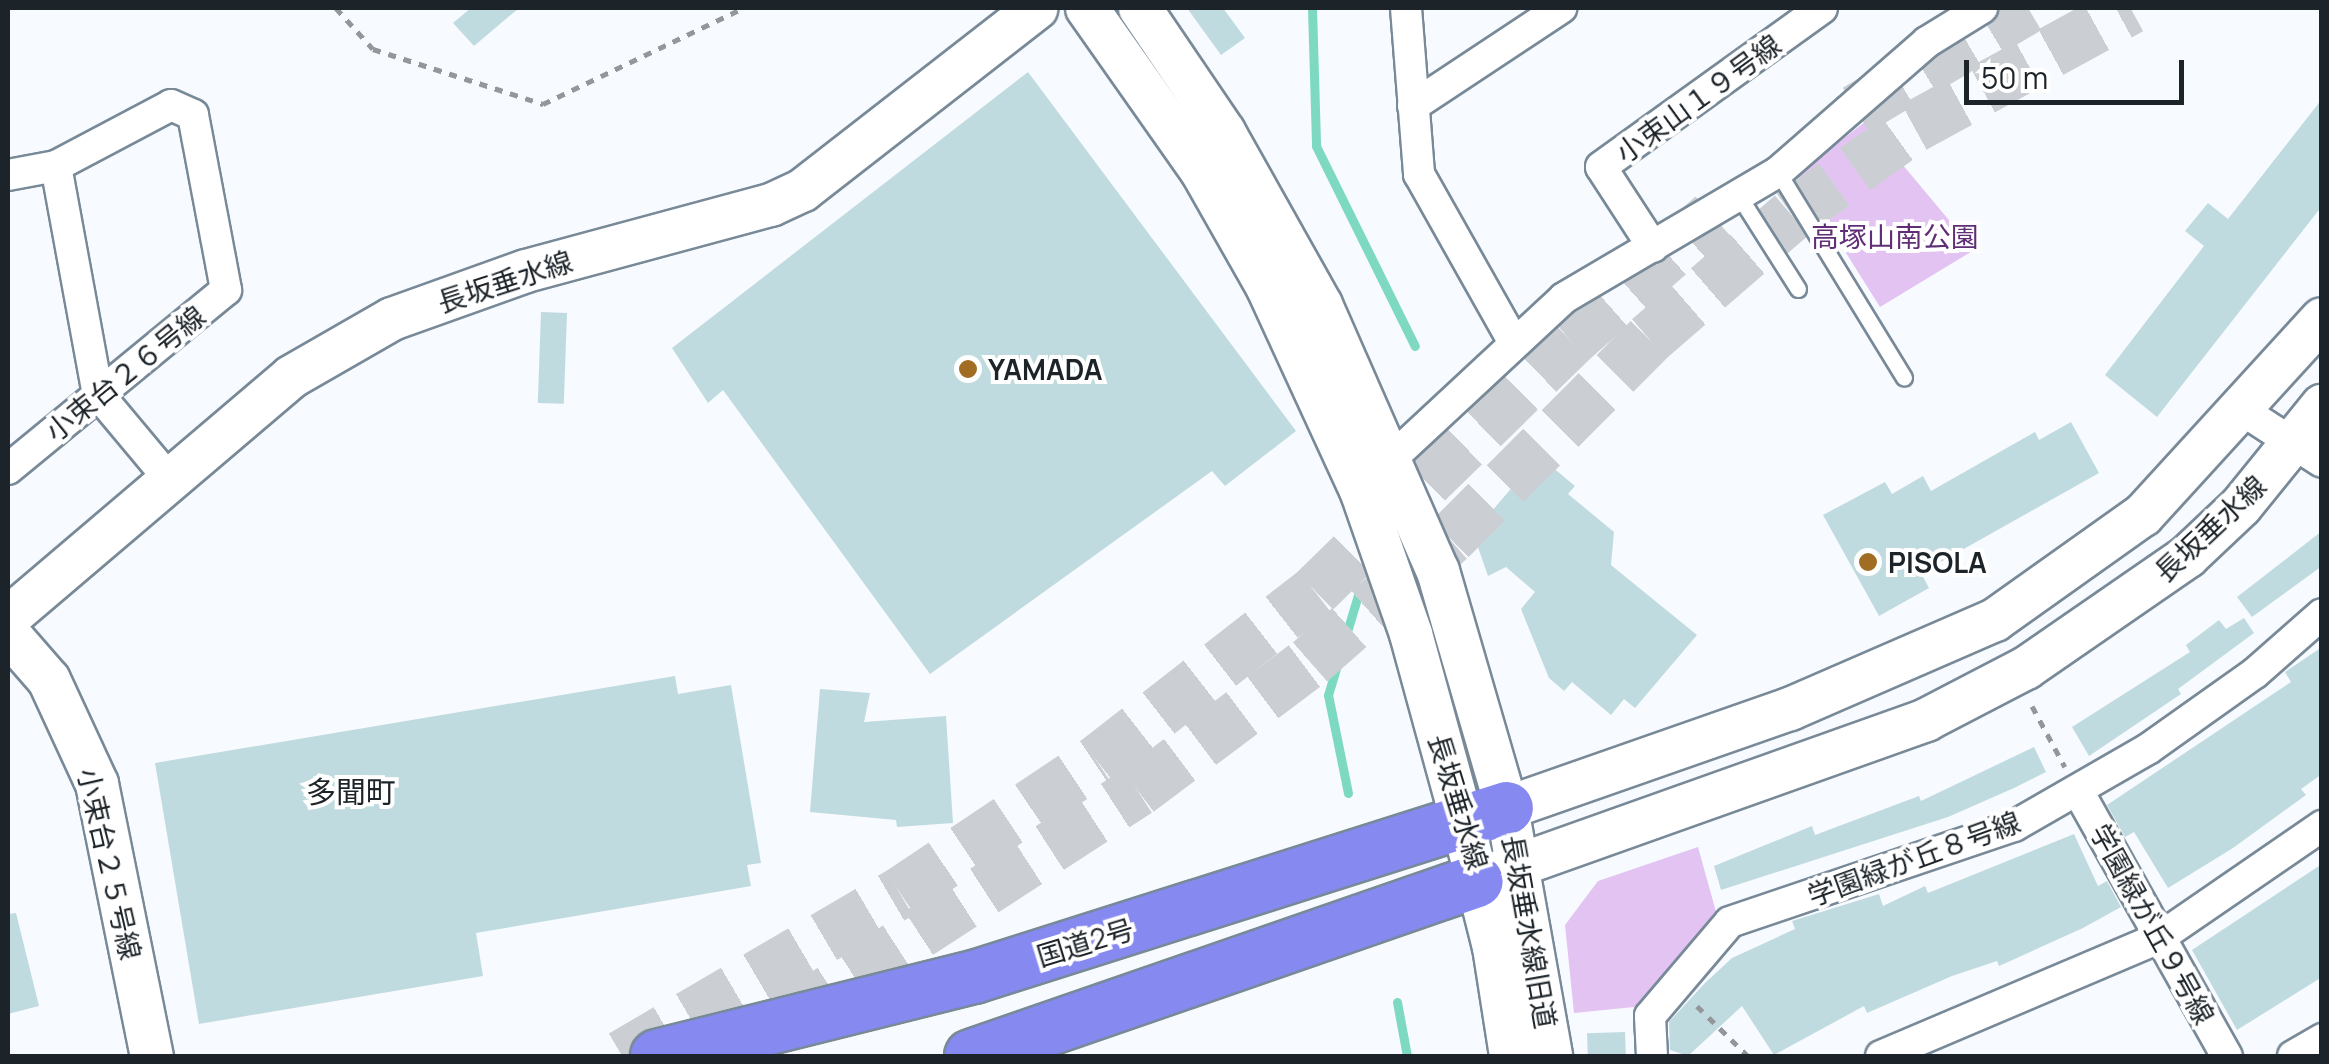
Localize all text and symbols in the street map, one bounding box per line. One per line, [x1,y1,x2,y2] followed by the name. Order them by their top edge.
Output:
[1609,27,1787,169] street label: 小束山１９号線
[1969,40,2189,102] scale bar
[1981,57,2048,98] text: 50 m
[1811,219,1979,253] park label: 高塚山南公園
[433,243,577,319] street label: 長坂垂水線
[38,298,212,448] street label: 小束台２６号線
[988,352,1102,386] place label: YAMADA
[957,358,979,380] marker: YAMADA
[2147,468,2273,588] street label: 長坂垂水線
[1888,545,1987,579] place label: PISOLA
[1857,551,1879,573] marker: PISOLA
[1422,730,1496,874] street label: 長坂垂水線
[72,765,148,963] street label: 小束台２５号線
[306,774,396,810] district label: 多聞町
[1803,804,2025,912] street label: 学園緑が丘８号線
[2084,818,2222,1030] street label: 学園緑が丘９号線
[1496,833,1564,1031] street label: 長坂垂水線旧道
[1032,911,1138,973] street label: 国道2号

